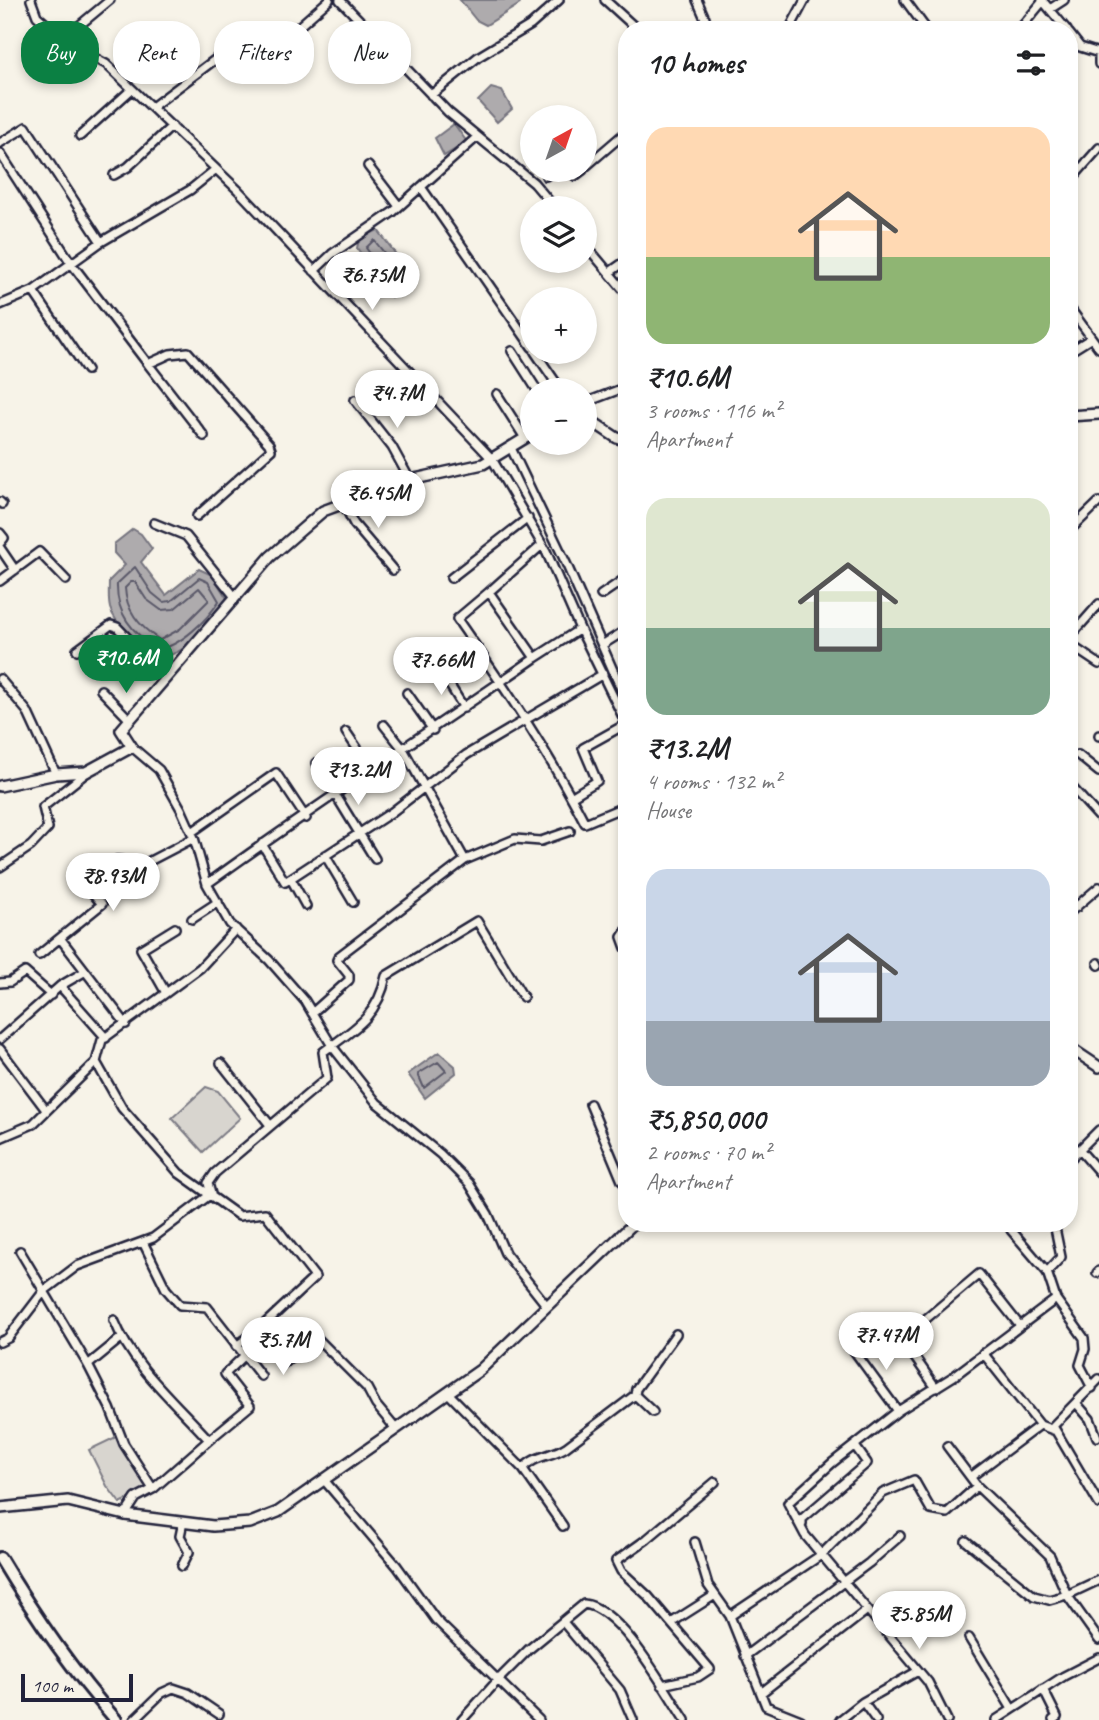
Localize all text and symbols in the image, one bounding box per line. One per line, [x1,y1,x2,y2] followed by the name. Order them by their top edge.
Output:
[21,21,99,84] chip: Buy
[113,21,200,84] chip: Rent
[214,21,314,84] chip: Filters
[328,21,411,84] chip: New
[646,44,744,82] text: 10 homes
[1012,44,1050,82] icon: filters
[520,105,597,182] north arrow
[520,105,597,455] map controls
[785,173,911,299] icon: home
[520,196,597,273] button: layers
[315,252,429,312] pin: ₹6.75M
[341,260,403,289] text: ₹6.75M
[520,287,597,364] button: +
[646,358,728,396] text: ₹10.6M
[348,370,446,430] pin: ₹4.7M
[371,378,423,407] text: ₹4.7M
[520,378,597,455] button: −
[646,396,781,425] text: 3 rooms · 116 m²
[646,425,731,454] text: Apartment
[321,470,435,530] pin: ₹6.45M
[347,478,409,507] text: ₹6.45M
[785,544,911,670] icon: home
[69,636,183,695] pin: ₹10.6M
[384,638,498,697] pin: ₹7.66M
[94,643,158,672] text: ₹10.6M
[409,645,473,674] text: ₹7.66M
[646,729,728,767] text: ₹13.2M
[301,748,415,807] pin: ₹13.2M
[327,755,389,784] text: ₹13.2M
[646,767,781,796] text: 4 rooms · 132 m²
[646,796,691,825] text: House
[56,853,170,913] pin: ₹8.93M
[82,861,144,890] text: ₹8.93M
[785,915,911,1041] icon: home
[646,1100,765,1138] text: ₹5,850,000
[646,1138,770,1167] text: 2 rooms · 70 m²
[646,1167,731,1196] text: Apartment
[829,1312,943,1372] pin: ₹7.47M
[234,1318,332,1377] pin: ₹5.7M
[855,1320,917,1349] text: ₹7.47M
[257,1325,309,1354] text: ₹5.7M
[862,1592,976,1651] pin: ₹5.85M
[888,1599,950,1628] text: ₹5.85M
[21,1671,133,1703] scale bar
[32,1674,73,1698] text: 100 m

